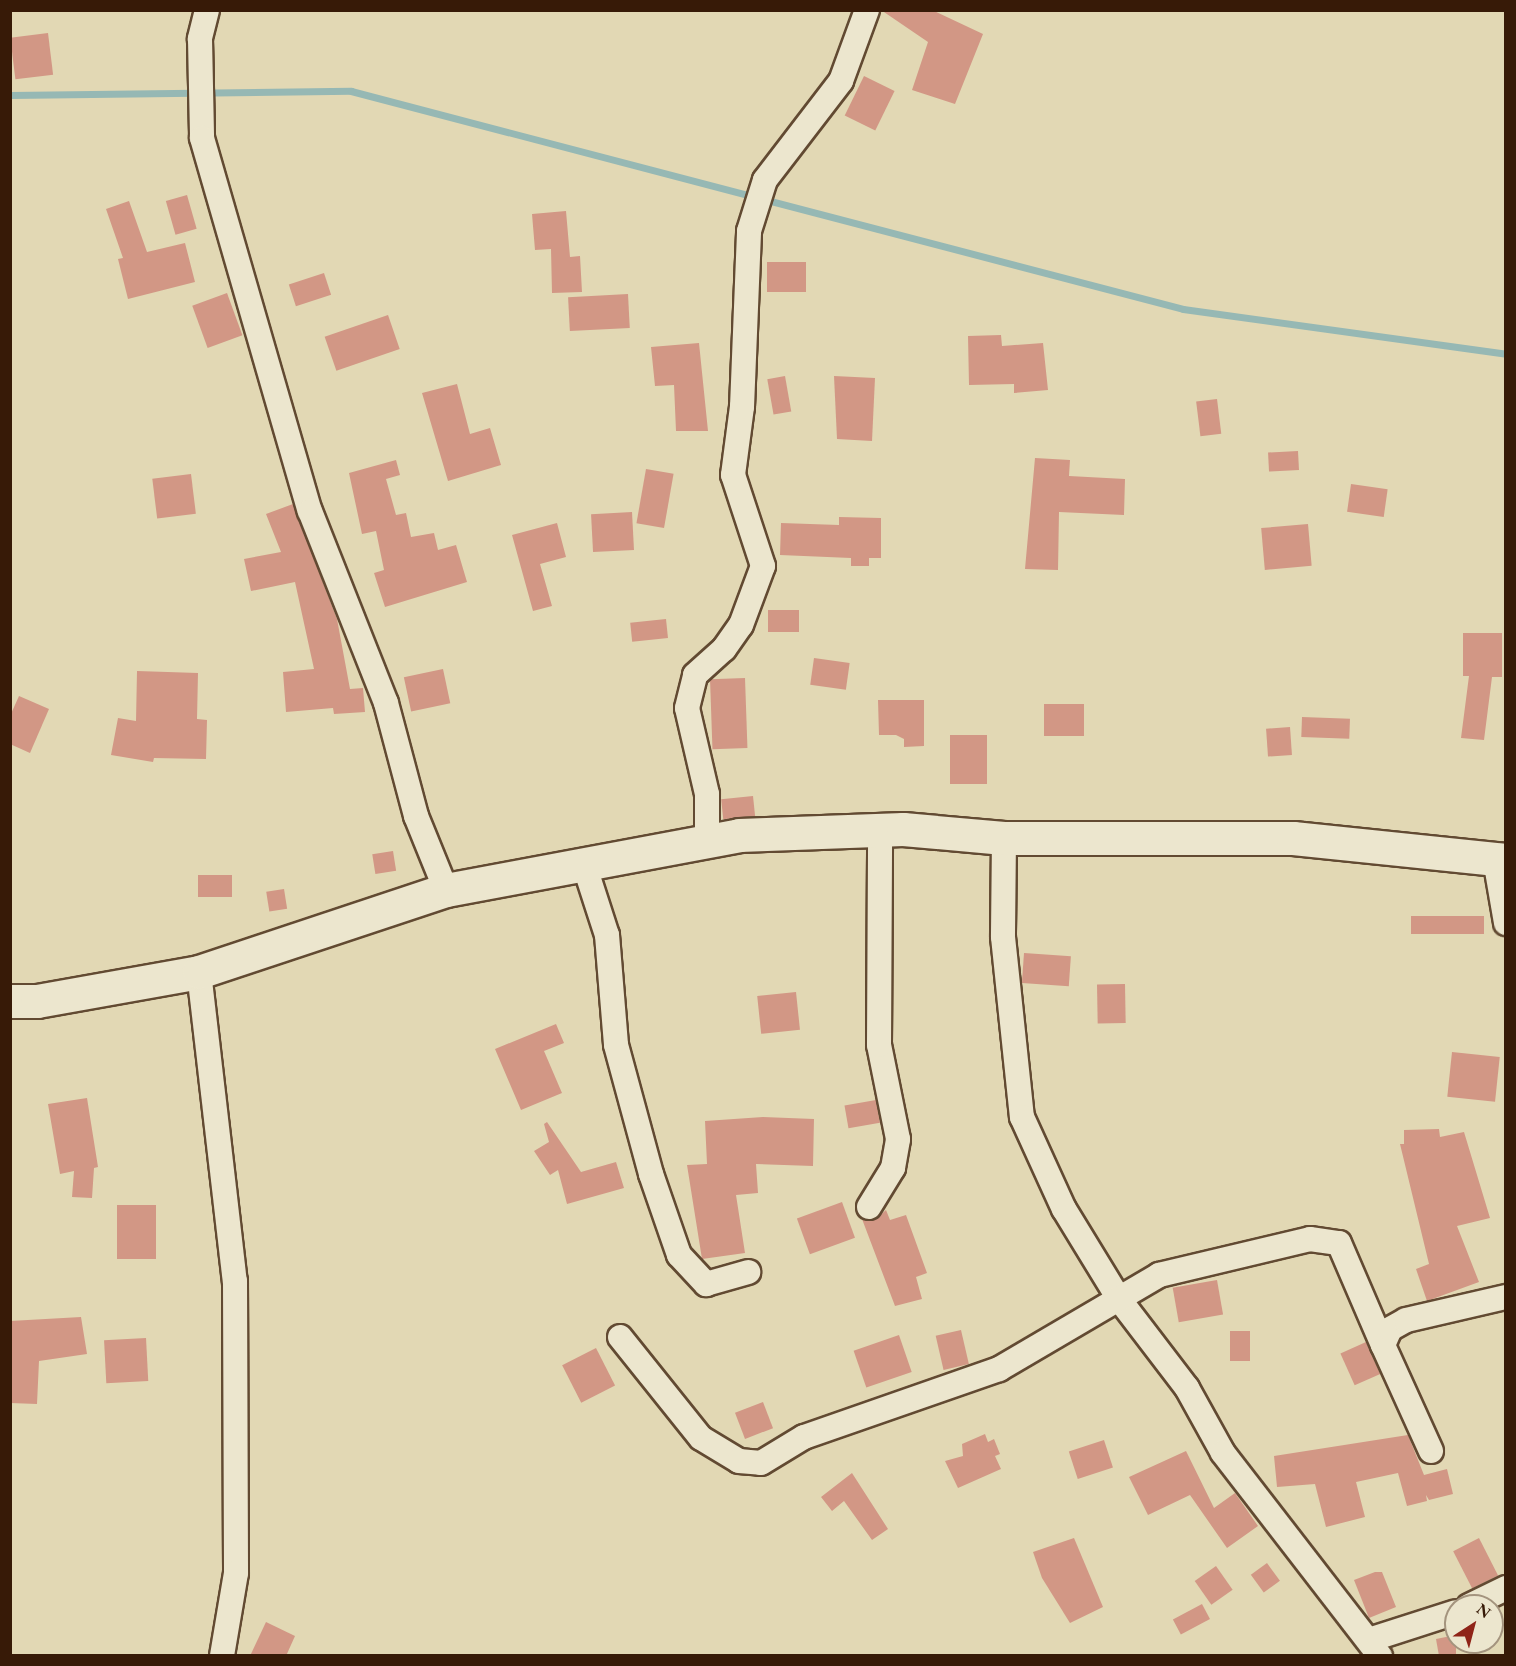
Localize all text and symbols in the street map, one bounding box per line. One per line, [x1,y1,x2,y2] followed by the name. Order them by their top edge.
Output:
[1444,1594,1504,1654] north arrow
[1472,1598,1495,1623] text: N

